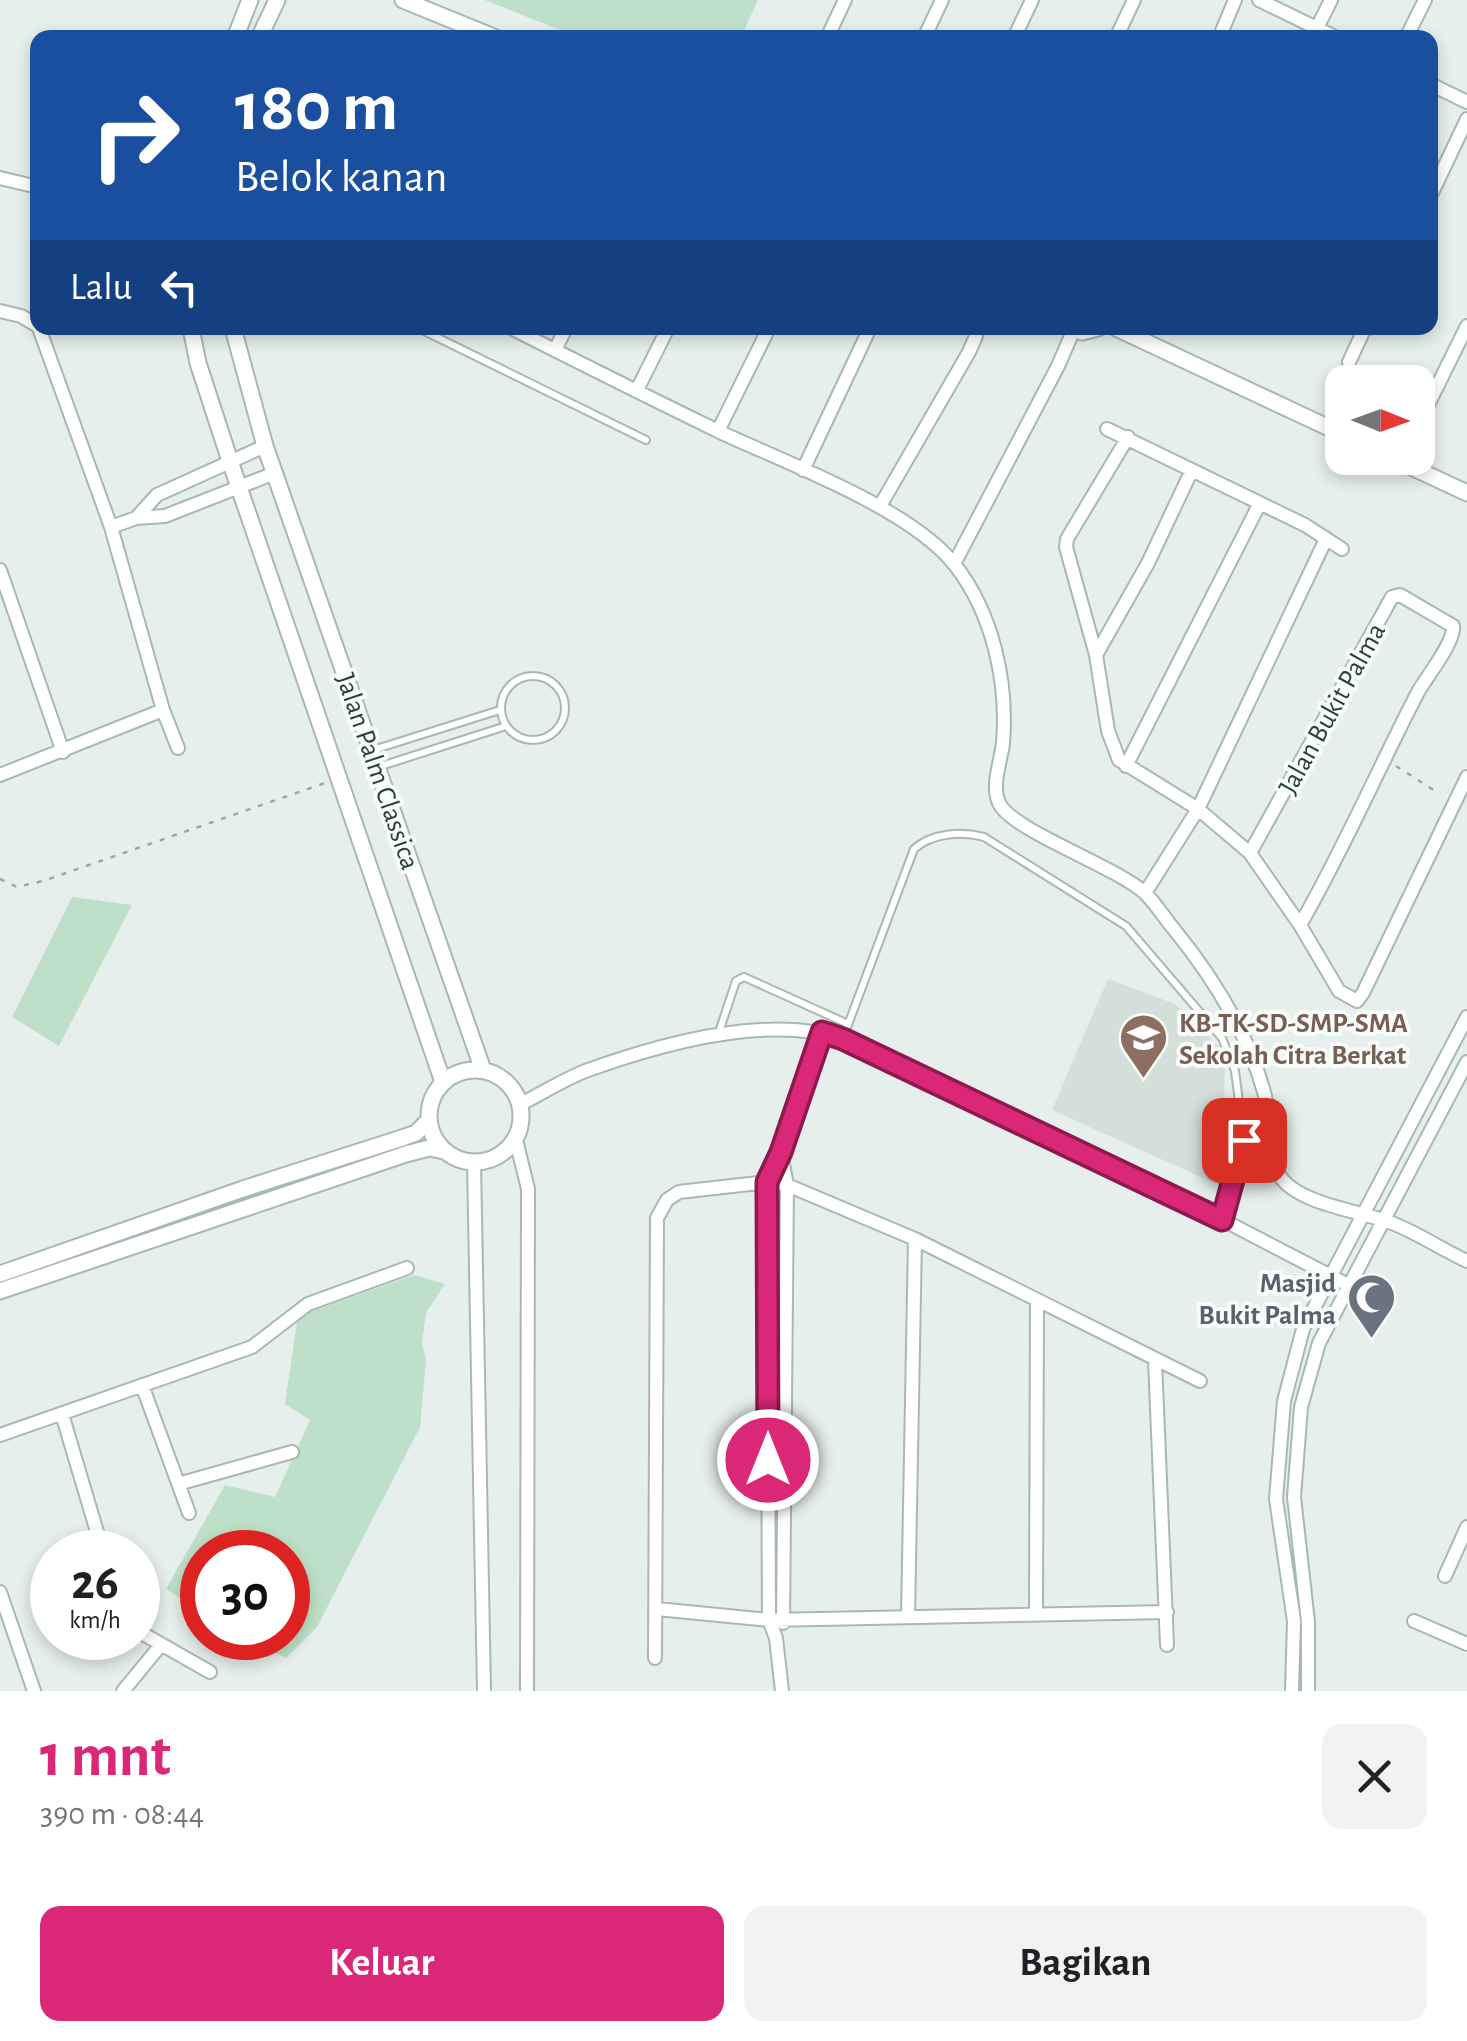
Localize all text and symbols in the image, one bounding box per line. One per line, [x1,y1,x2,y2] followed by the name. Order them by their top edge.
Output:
[70,70,200,200] icon: right
[235,73,398,143] text: 180 m
[235,155,447,200] text: Belok kanan
[152,260,207,315] icon: left
[70,269,132,307] text: Lalu
[1325,365,1435,475] north arrow
[1325,365,1435,475] map controls
[1274,619,1391,799] street label: Jalan Bukit Palma
[330,670,424,874] street label: Jalan Palm Classica
[1179,1010,1408,1070] place label: KB-TK-SD-SMP-SMA Sekolah Citra Berkat
[1118,1012,1170,1080] school or university icon: KB-TK-SD-SMP-SMA Sekolah Citra Berkat
[1202,1098,1287,1183] pin
[1217,1113,1272,1168] icon: arrive
[1199,1270,1336,1330] place label: Masjid Bukit Palma
[1345,1272,1397,1340] mosque icon: Masjid Bukit Palma
[716,1408,820,1512] position arrow
[180,1530,310,1660] speed limit sign: 30
[71,1558,119,1608] text: 26
[69,1608,121,1633] text: km/h
[1322,1724,1427,1829] button: close
[40,1727,171,1787] text: 1 mnt
[40,1798,204,1830] text: 390 m · 08:44
[40,1906,724,2021] button: Keluar
[744,1906,1427,2021] button: Bagikan

